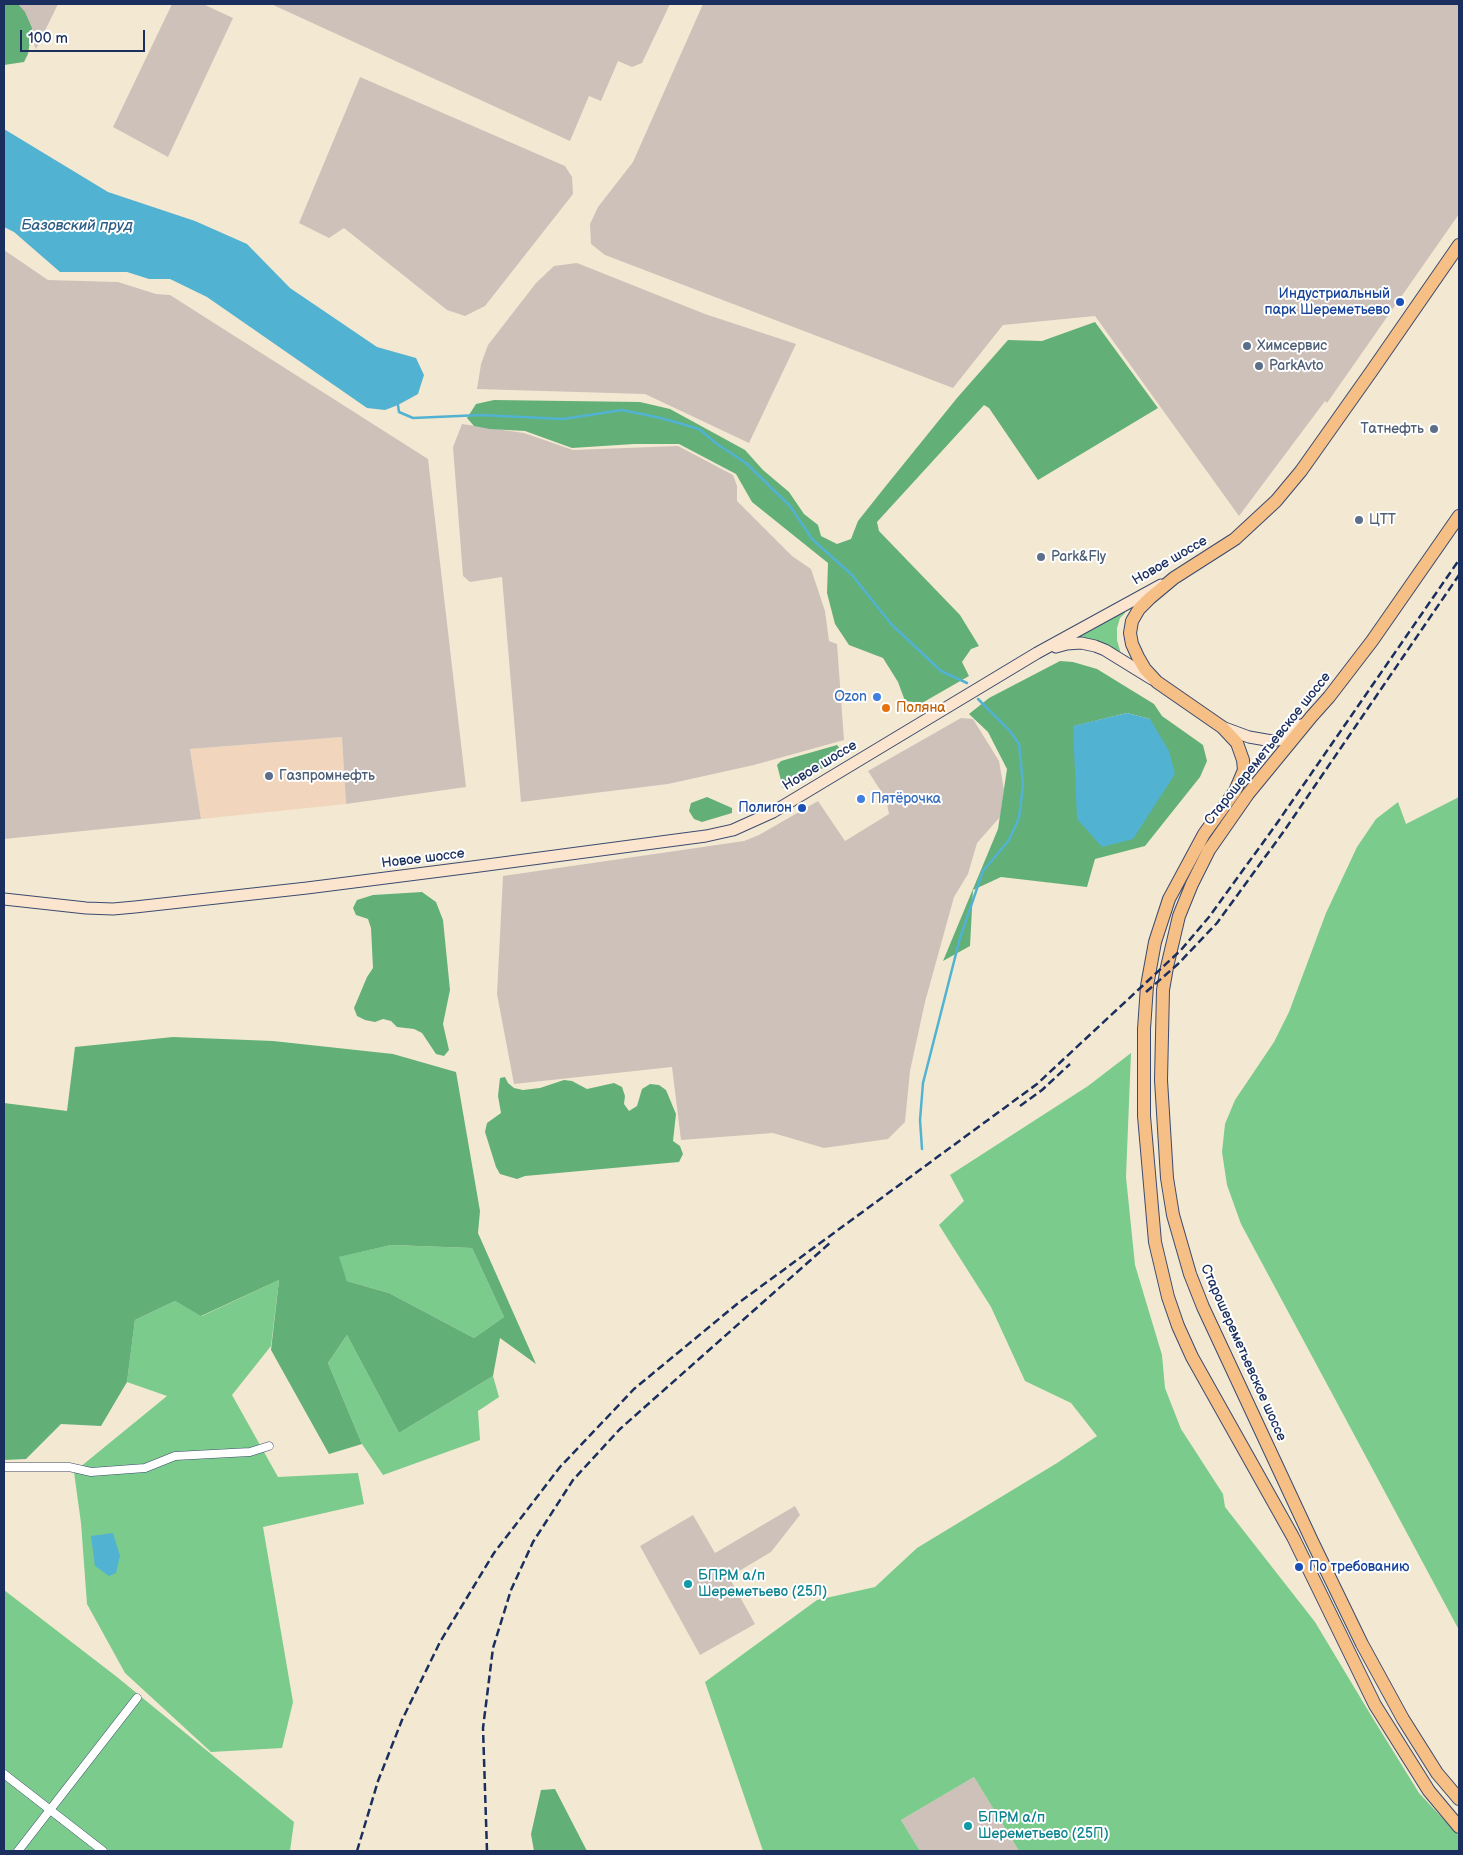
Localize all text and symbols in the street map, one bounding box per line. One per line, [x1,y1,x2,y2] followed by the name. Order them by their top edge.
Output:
[22,20,148,52] scale bar
[28,29,68,48] text: 100 m
[21,217,133,235] water label: Базовский пруд
[1265,286,1390,318] place label: Индустриальный парк Шереметьево
[1394,296,1406,308] marker: Индустриальный парк Шереметьево
[1257,338,1327,354] place label: Химсервис
[1241,340,1253,352] marker: Химсервис
[1269,358,1324,374] place label: ParkAvto
[1253,360,1265,372] marker: ParkAvto
[1360,421,1424,437] place label: Татнефть
[1428,423,1440,435] marker: Татнефть
[1369,512,1396,528] place label: ЦТТ
[1353,514,1365,526] marker: ЦТТ
[1130,533,1210,589] street label: Новое шоссе
[1051,549,1106,565] place label: Park&Fly
[1035,551,1047,563] marker: Park&Fly
[1201,669,1335,829] street label: Старошереметьевское шоссе
[834,689,867,705] place label: Ozon
[871,691,883,703] marker: Ozon
[896,700,946,716] place label: Поляна
[880,702,892,714] marker: Поляна
[780,737,860,795] street label: Новое шоссе
[279,768,375,784] place label: Газпромнефть
[263,770,275,782] marker: Газпромнефть
[871,791,941,807] place label: Пятёрочка
[855,793,867,805] marker: Пятёрочка
[738,800,792,816] place label: Полигон
[796,802,808,814] marker: Полигон
[381,846,465,872] street label: Новое шоссе
[1196,1262,1290,1444] street label: Старошереметьевское шоссе
[1309,1559,1410,1575] place label: По требованию
[1293,1561,1305,1573] marker: По требованию
[698,1568,827,1600] place label: БПРМ а/п Шереметьево (25Л)
[682,1578,694,1590] marker: БПРМ а/п Шереметьево (25Л)
[978,1810,1109,1842] place label: БПРМ а/п Шереметьево (25П)
[962,1820,974,1832] marker: БПРМ а/п Шереметьево (25П)

